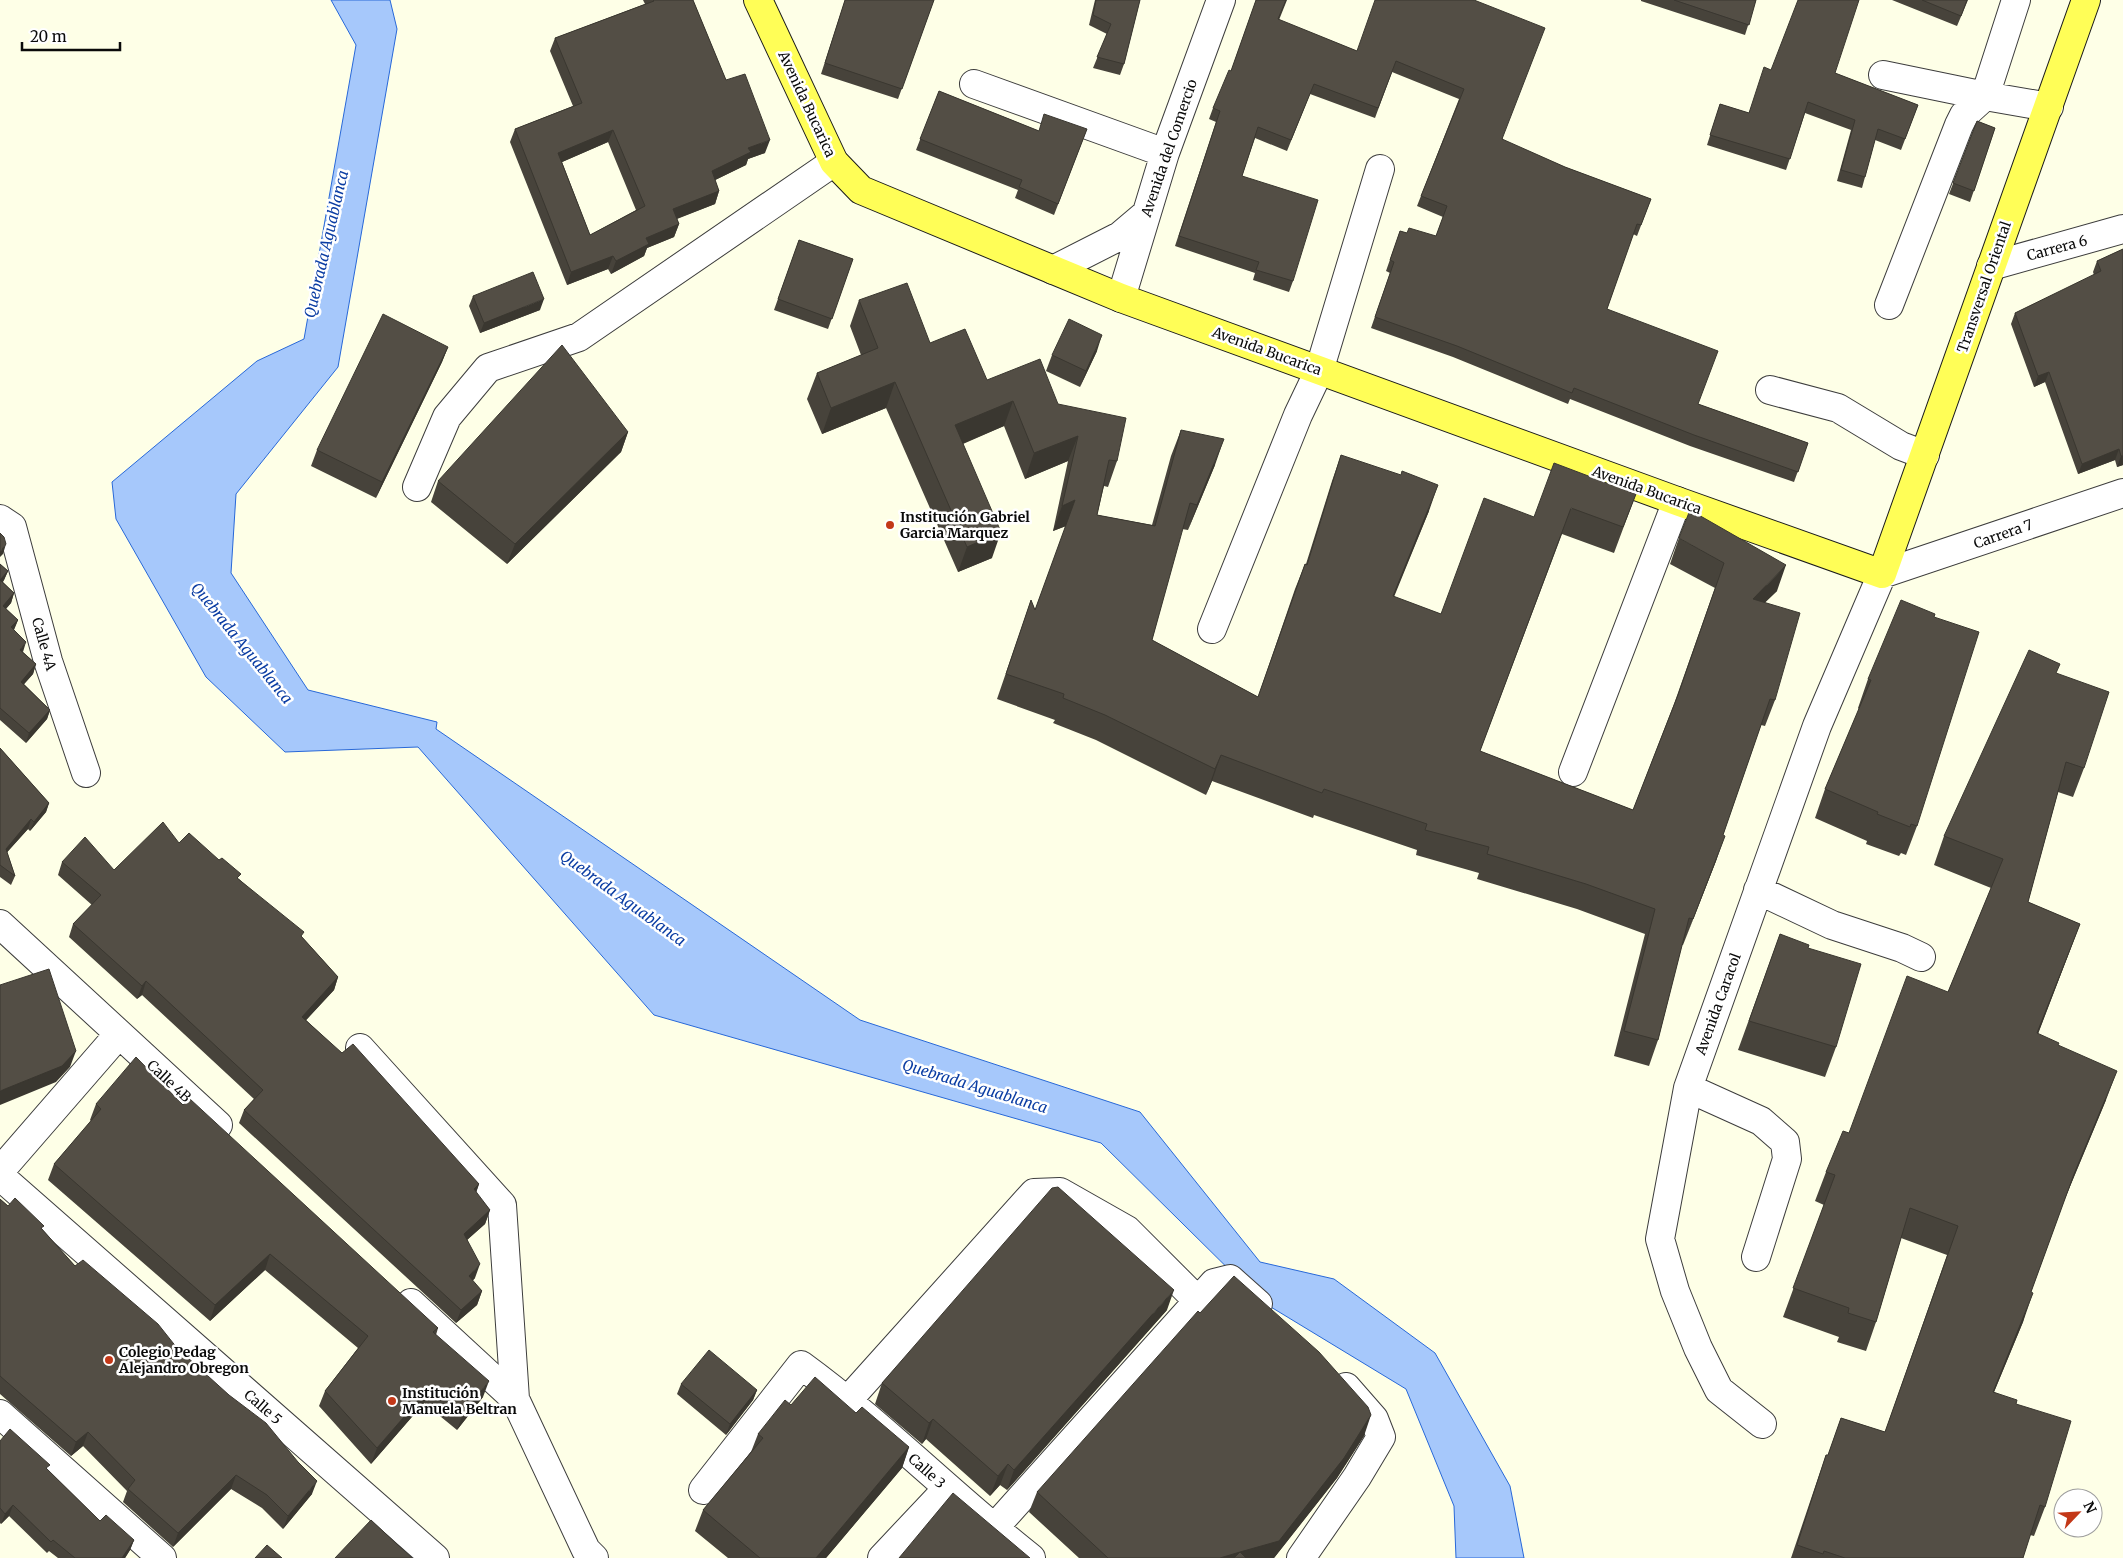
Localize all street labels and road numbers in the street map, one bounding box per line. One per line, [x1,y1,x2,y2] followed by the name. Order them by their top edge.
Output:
[774,47,840,160] street label: Avenida Bucarica
[1137,77,1201,220] street label: Avenida del Comercio
[1953,218,2015,355] street label: Transversal Oriental
[2025,231,2089,265] street label: Carrera 6
[1209,322,1325,379] street label: Avenida Bucarica
[1589,461,1705,518] street label: Avenida Bucarica
[1971,516,2035,552] street label: Carrera 7
[28,615,60,673] street label: Calle 4A
[1691,950,1745,1058] street label: Avenida Caracol
[143,1056,195,1106] street label: Calle 4B
[240,1386,286,1428] street label: Calle 5
[905,1450,949,1492] street label: Calle 3

